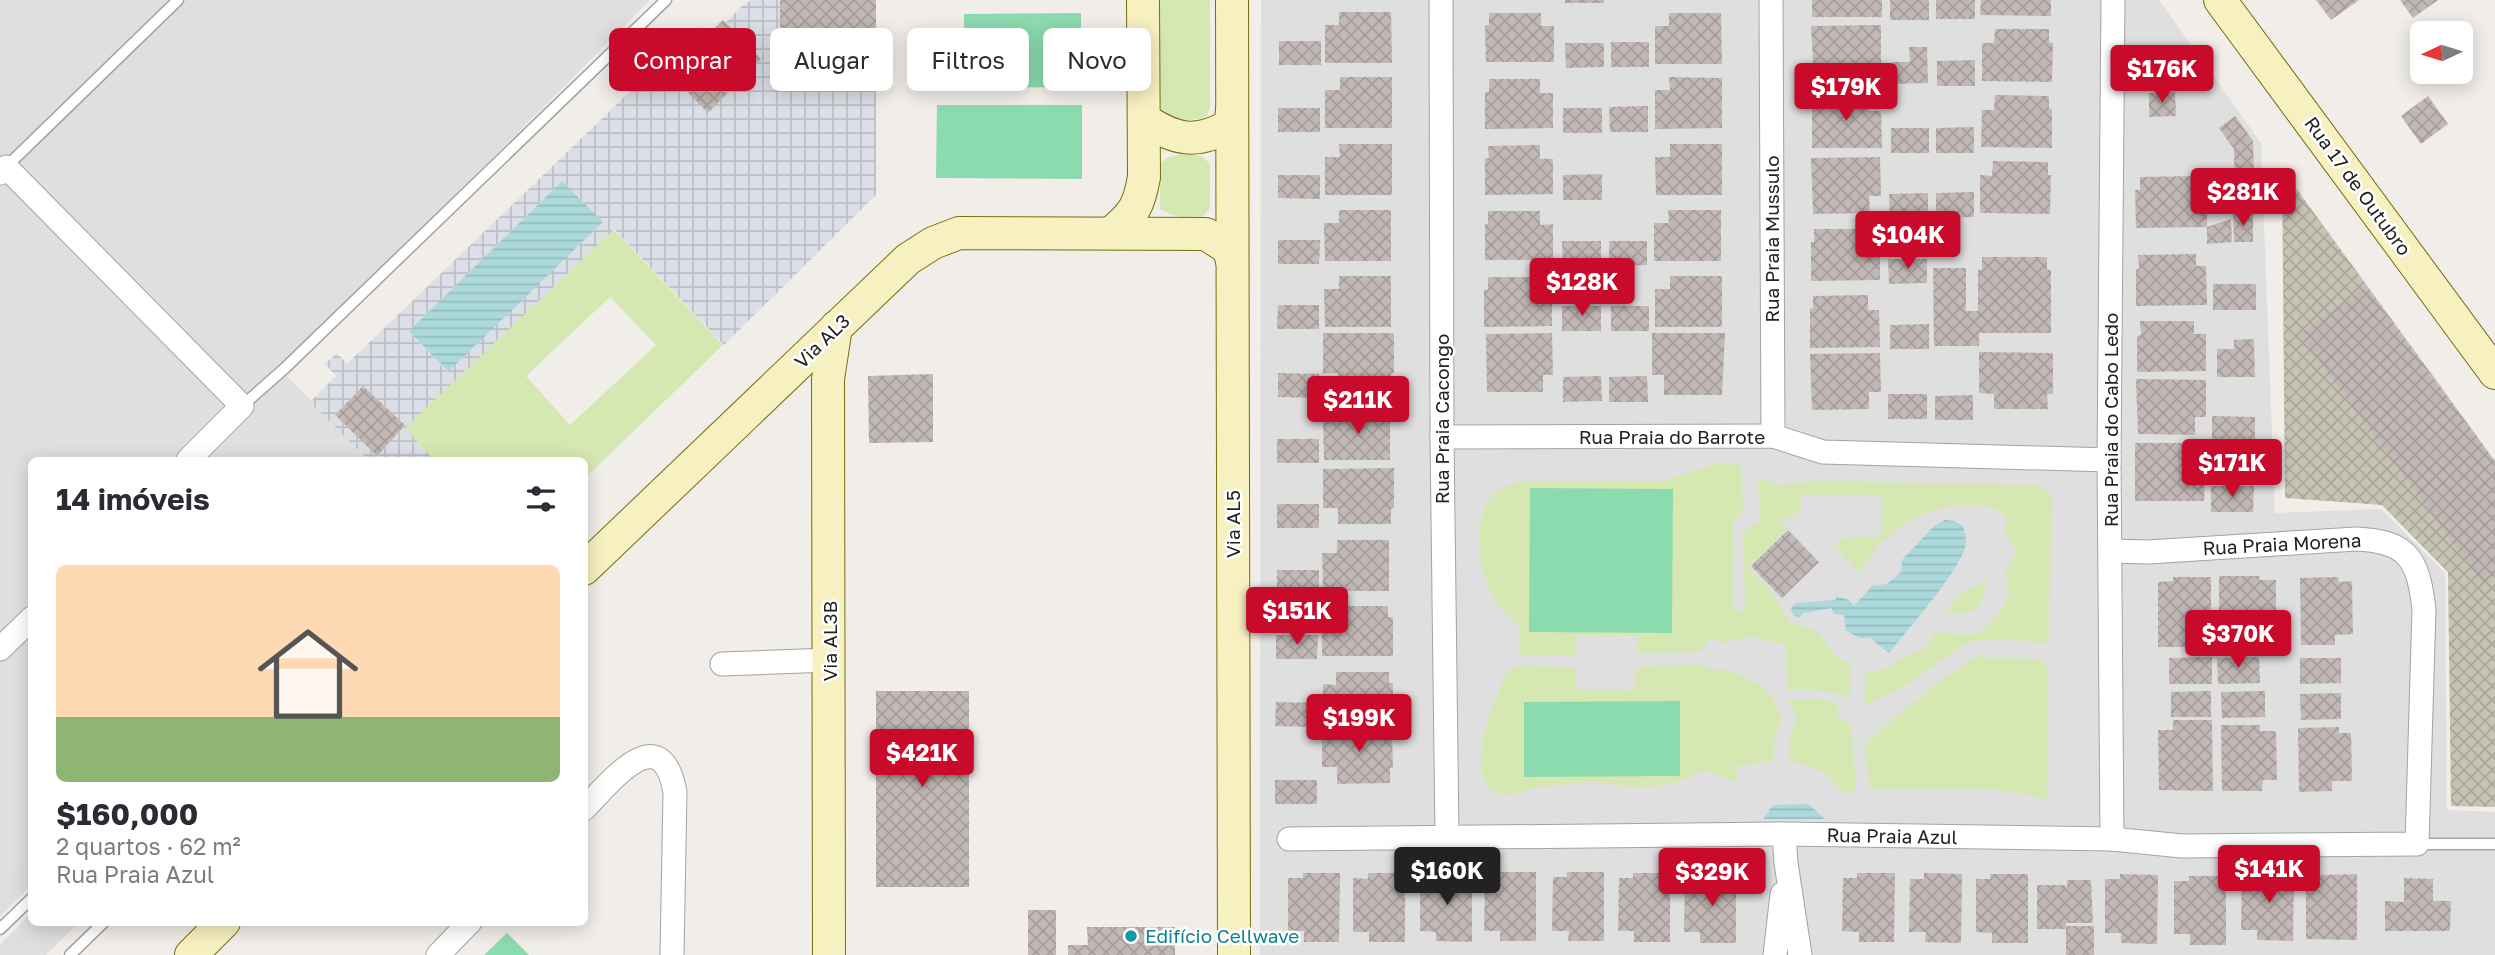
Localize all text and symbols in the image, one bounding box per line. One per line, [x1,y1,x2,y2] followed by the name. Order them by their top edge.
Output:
[2410,21,2473,84] north arrow
[2410,21,2473,84] map controls
[609,28,756,91] chip: Comprar
[770,28,893,91] chip: Alugar
[907,28,1029,91] chip: Filtros
[1043,28,1151,91] chip: Novo
[2113,46,2211,105] pin: $176K
[2126,54,2198,82] text: $176K
[1797,64,1895,123] pin: $179K
[1810,72,1882,100] text: $179K
[2300,112,2416,260] street label: Rua 17 de Outubro
[1760,155,1783,323] street label: Rua Praia Mussulo
[2194,168,2292,228] pin: $281K
[2207,177,2279,205] text: $281K
[1859,212,1957,271] pin: $104K
[1871,220,1945,248] text: $104K
[1533,258,1631,318] pin: $128K
[1546,267,1618,295] text: $128K
[789,309,854,373] street label: Via AL3
[2099,313,2122,527] street label: Rua Praia do Cabo Ledo
[1430,334,1453,504] street label: Rua Praia Cacongo
[1309,376,1407,436] pin: $211K
[1323,385,1393,413] text: $211K
[1579,425,1765,448] street label: Rua Praia do Barrote
[2183,440,2281,499] pin: $171K
[2198,448,2266,476] text: $171K
[522,480,560,518] icon: filters
[56,481,210,517] text: 14 imóveis
[1221,490,1244,558] street label: Via AL5
[2202,528,2362,559] street label: Rua Praia Morena
[1248,588,1346,647] pin: $151K
[1262,596,1332,624] text: $151K
[818,601,841,681] street label: Via AL3B
[2189,610,2287,670] pin: $370K
[245,611,371,737] icon: home
[2201,619,2275,647] text: $370K
[1310,694,1408,754] pin: $199K
[1322,703,1396,731] text: $199K
[873,730,971,789] pin: $421K
[886,738,958,766] text: $421K
[56,796,198,832] text: $160,000
[1826,823,1958,848] street label: Rua Praia Azul
[56,832,241,860] text: 2 quartos · 62 m²
[2220,846,2318,905] pin: $141K
[1398,848,1496,907] pin: $160K
[1663,848,1761,908] pin: $329K
[2234,854,2304,882] text: $141K
[1410,856,1484,884] text: $160K
[1675,857,1749,885] text: $329K
[56,860,214,888] text: Rua Praia Azul
[1145,924,1299,947] place label: Edifício Cellwave
[1123,928,1139,944] marker: Edifício Cellwave

